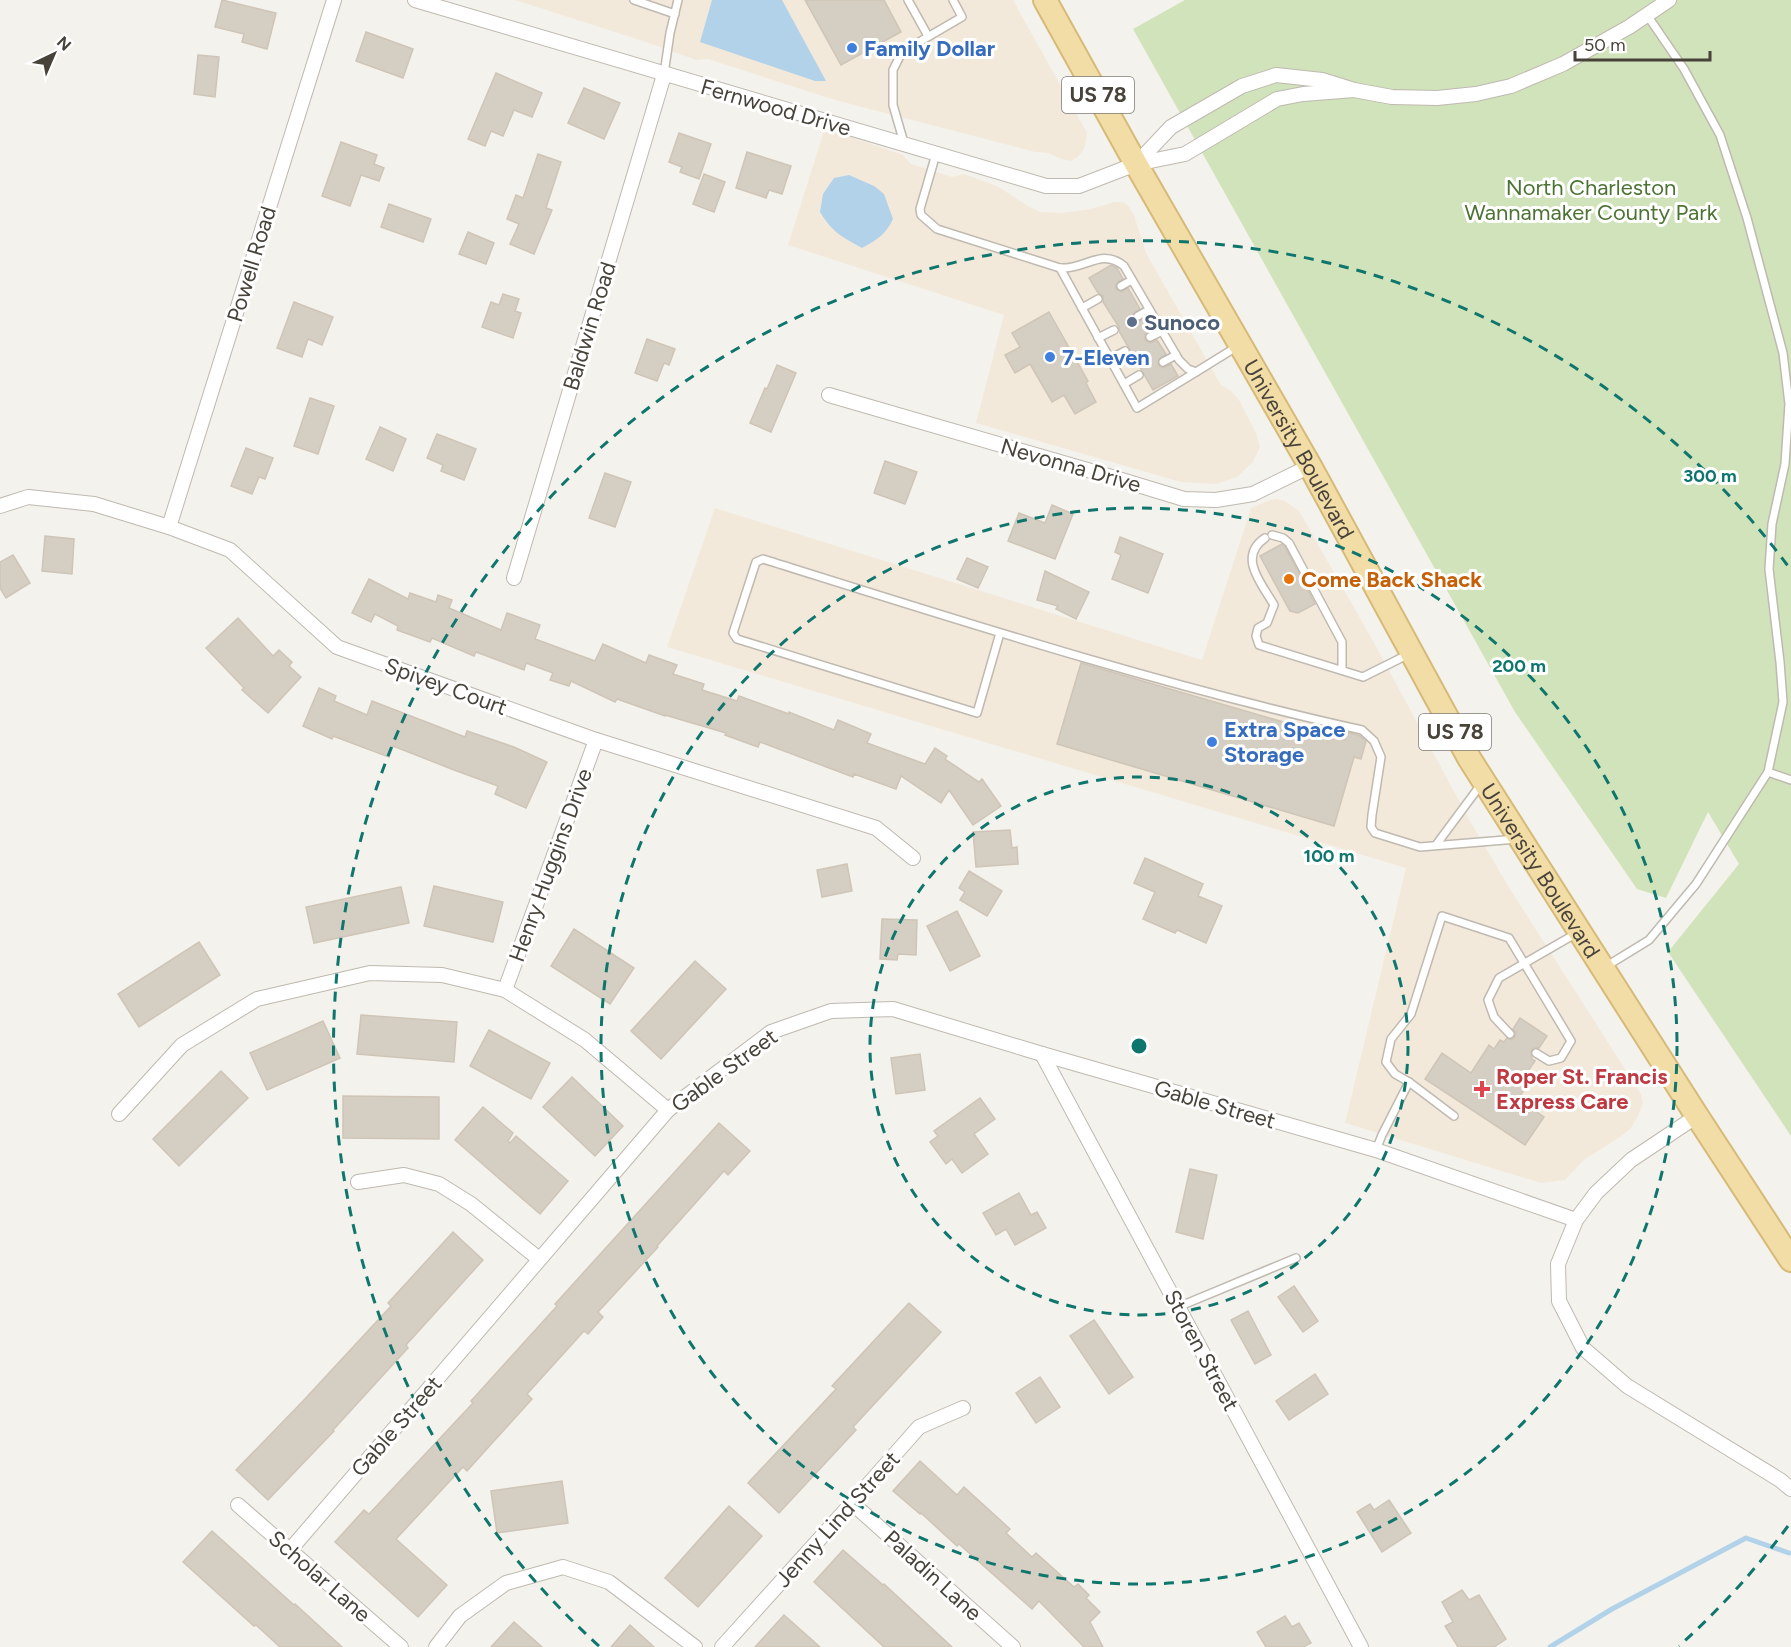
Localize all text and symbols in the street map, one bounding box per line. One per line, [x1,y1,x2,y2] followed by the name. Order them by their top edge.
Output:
[24,24,84,84] north arrow
[1575,24,1710,62] scale bar
[53,32,75,55] text: N
[1584,34,1626,56] text: 50 m
[864,35,996,62] place label: Family Dollar
[845,41,859,55] marker: Family Dollar
[698,73,854,142] street label: Fernwood Drive
[1062,77,1134,113] road number: US 78
[1465,174,1718,226] park label: North Charleston Wannamaker County Park
[221,203,282,325] street label: Powell Road
[557,259,622,394] street label: Baldwin Road
[1144,309,1220,336] place label: Sunoco
[1125,315,1139,329] marker: Sunoco
[1062,344,1150,371] place label: 7-Eleven
[1043,350,1057,364] marker: 7-Eleven
[1237,355,1360,544] street label: University Boulevard
[998,433,1144,498] street label: Nevonna Drive
[1683,465,1737,487] text: 300 m
[1301,566,1482,593] place label: Come Back Shack
[1282,572,1296,586] marker: Come Back Shack
[381,652,511,721] street label: Spivey Court
[1492,655,1546,677] text: 200 m
[1419,714,1491,750] road number: US 78
[1224,716,1345,768] place label: Extra Space Storage
[1205,735,1219,749] marker: Extra Space Storage
[503,765,598,966] street label: Henry Huggins Drive
[1475,778,1606,963] street label: University Boulevard
[1304,845,1354,867] text: 100 m
[666,1023,783,1118] street label: Gable Street
[1129,1036,1149,1056] centre of rings
[1496,1063,1667,1115] place label: Roper St. Francis Express Care
[1151,1074,1279,1135] street label: Gable Street
[1473,1080,1491,1098] marker: Roper St. Francis Express Care
[1158,1285,1245,1415] street label: Storen Street
[345,1370,447,1482] street label: Gable Street
[769,1446,905,1593] street label: Jenny Lind Street
[878,1524,987,1626] street label: Paladin Lane
[263,1525,376,1628] street label: Scholar Lane

